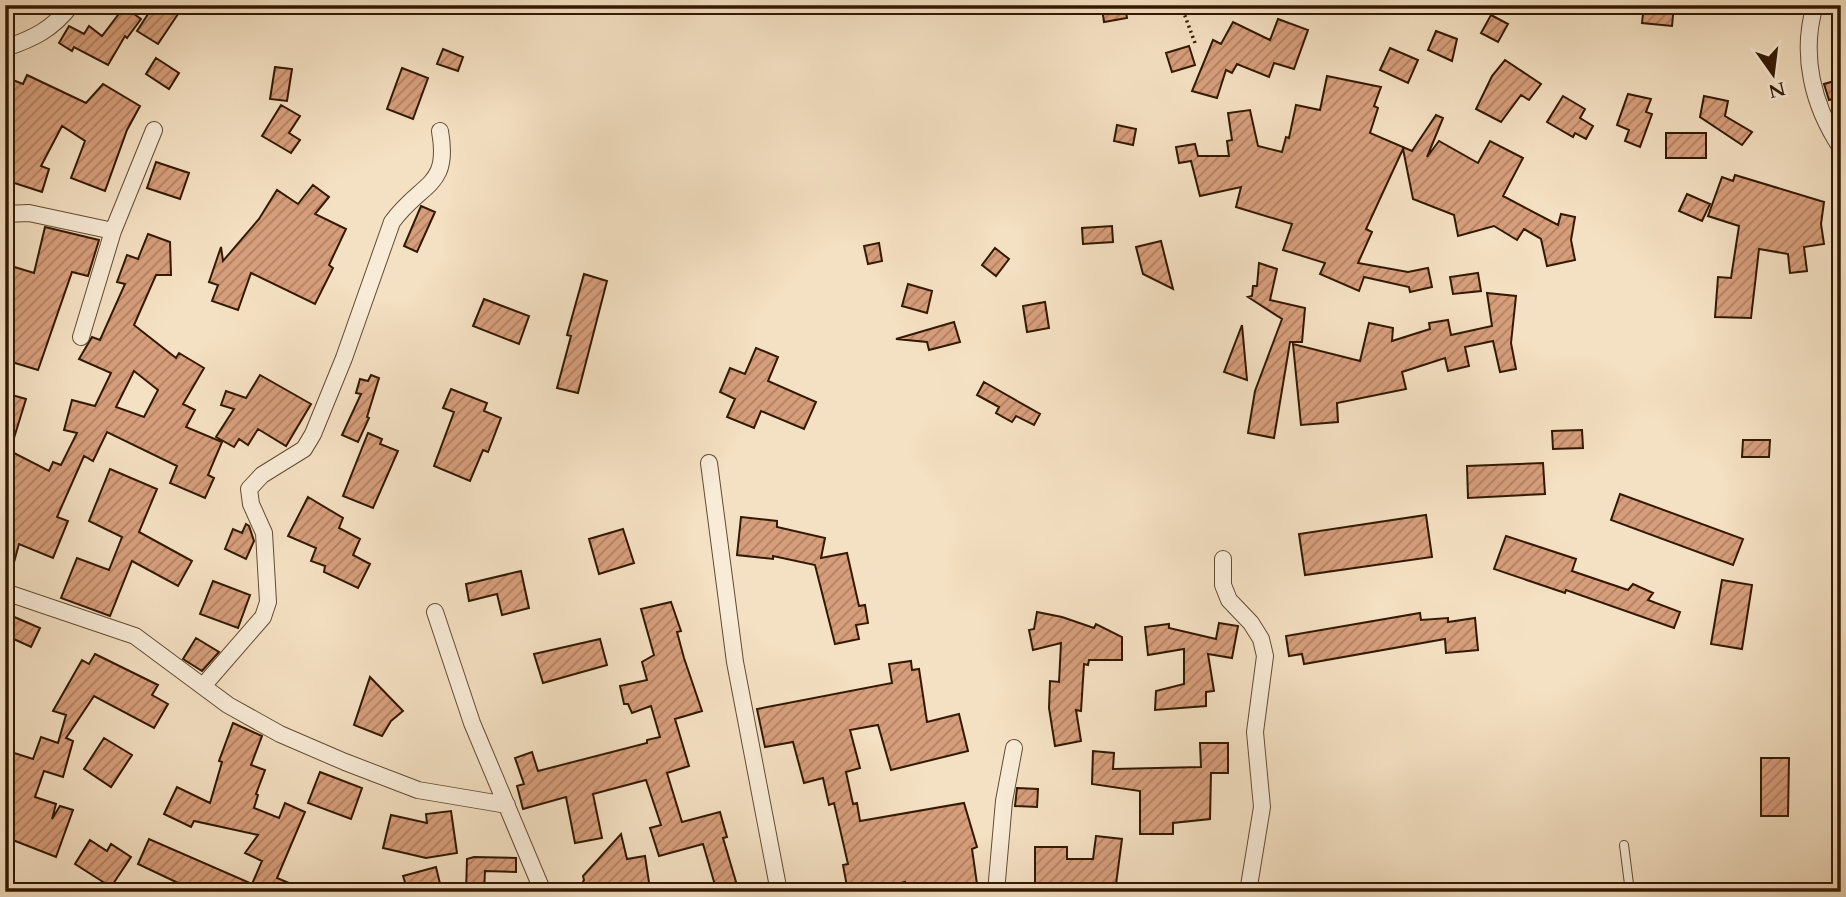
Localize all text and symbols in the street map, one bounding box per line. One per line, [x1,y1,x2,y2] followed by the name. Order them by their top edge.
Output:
[1738,38,1808,108] north arrow
[1765,75,1788,104] text: N

